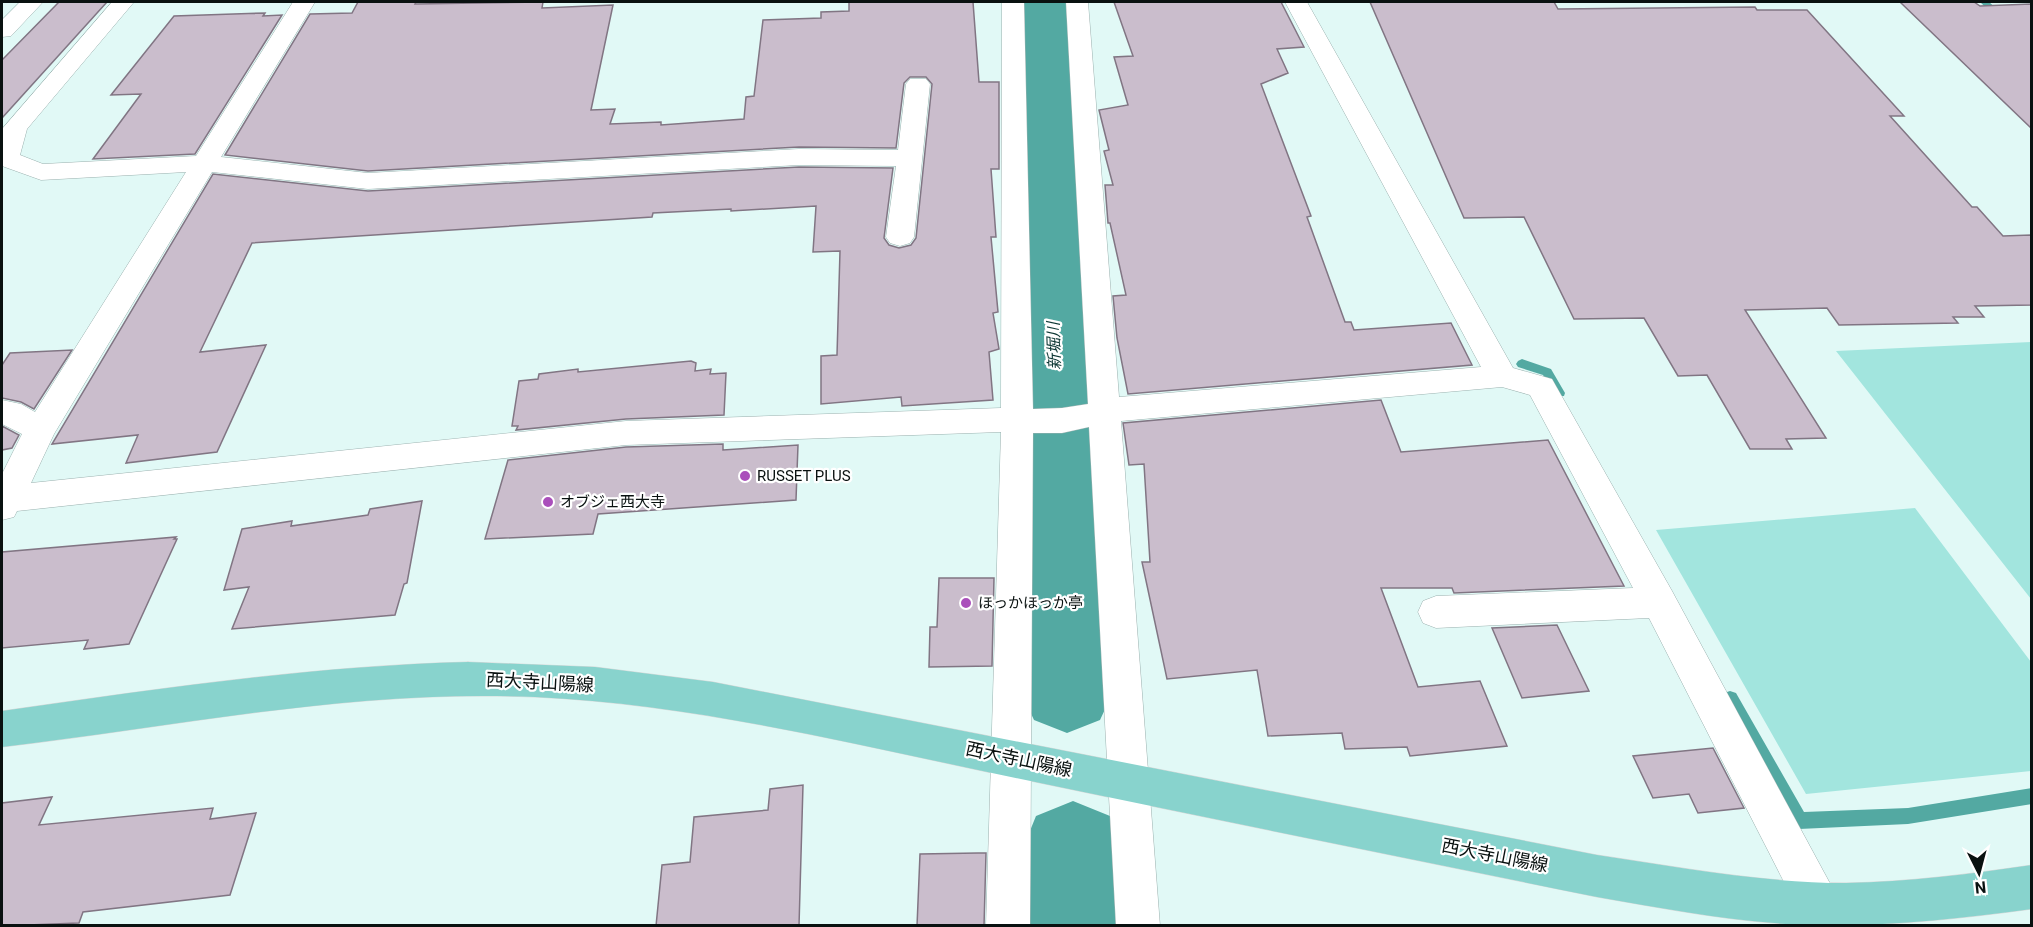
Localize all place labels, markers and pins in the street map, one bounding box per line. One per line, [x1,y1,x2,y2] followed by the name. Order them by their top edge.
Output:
[757,467,851,485] place label: RUSSET PLUS
[738,469,752,483] marker: RUSSET PLUS
[560,493,665,511] place label: オブジェ西大寺
[541,495,555,509] marker: オブジェ西大寺
[978,594,1083,612] place label: ほっかほっか亭
[959,596,973,610] marker: ほっかほっか亭

